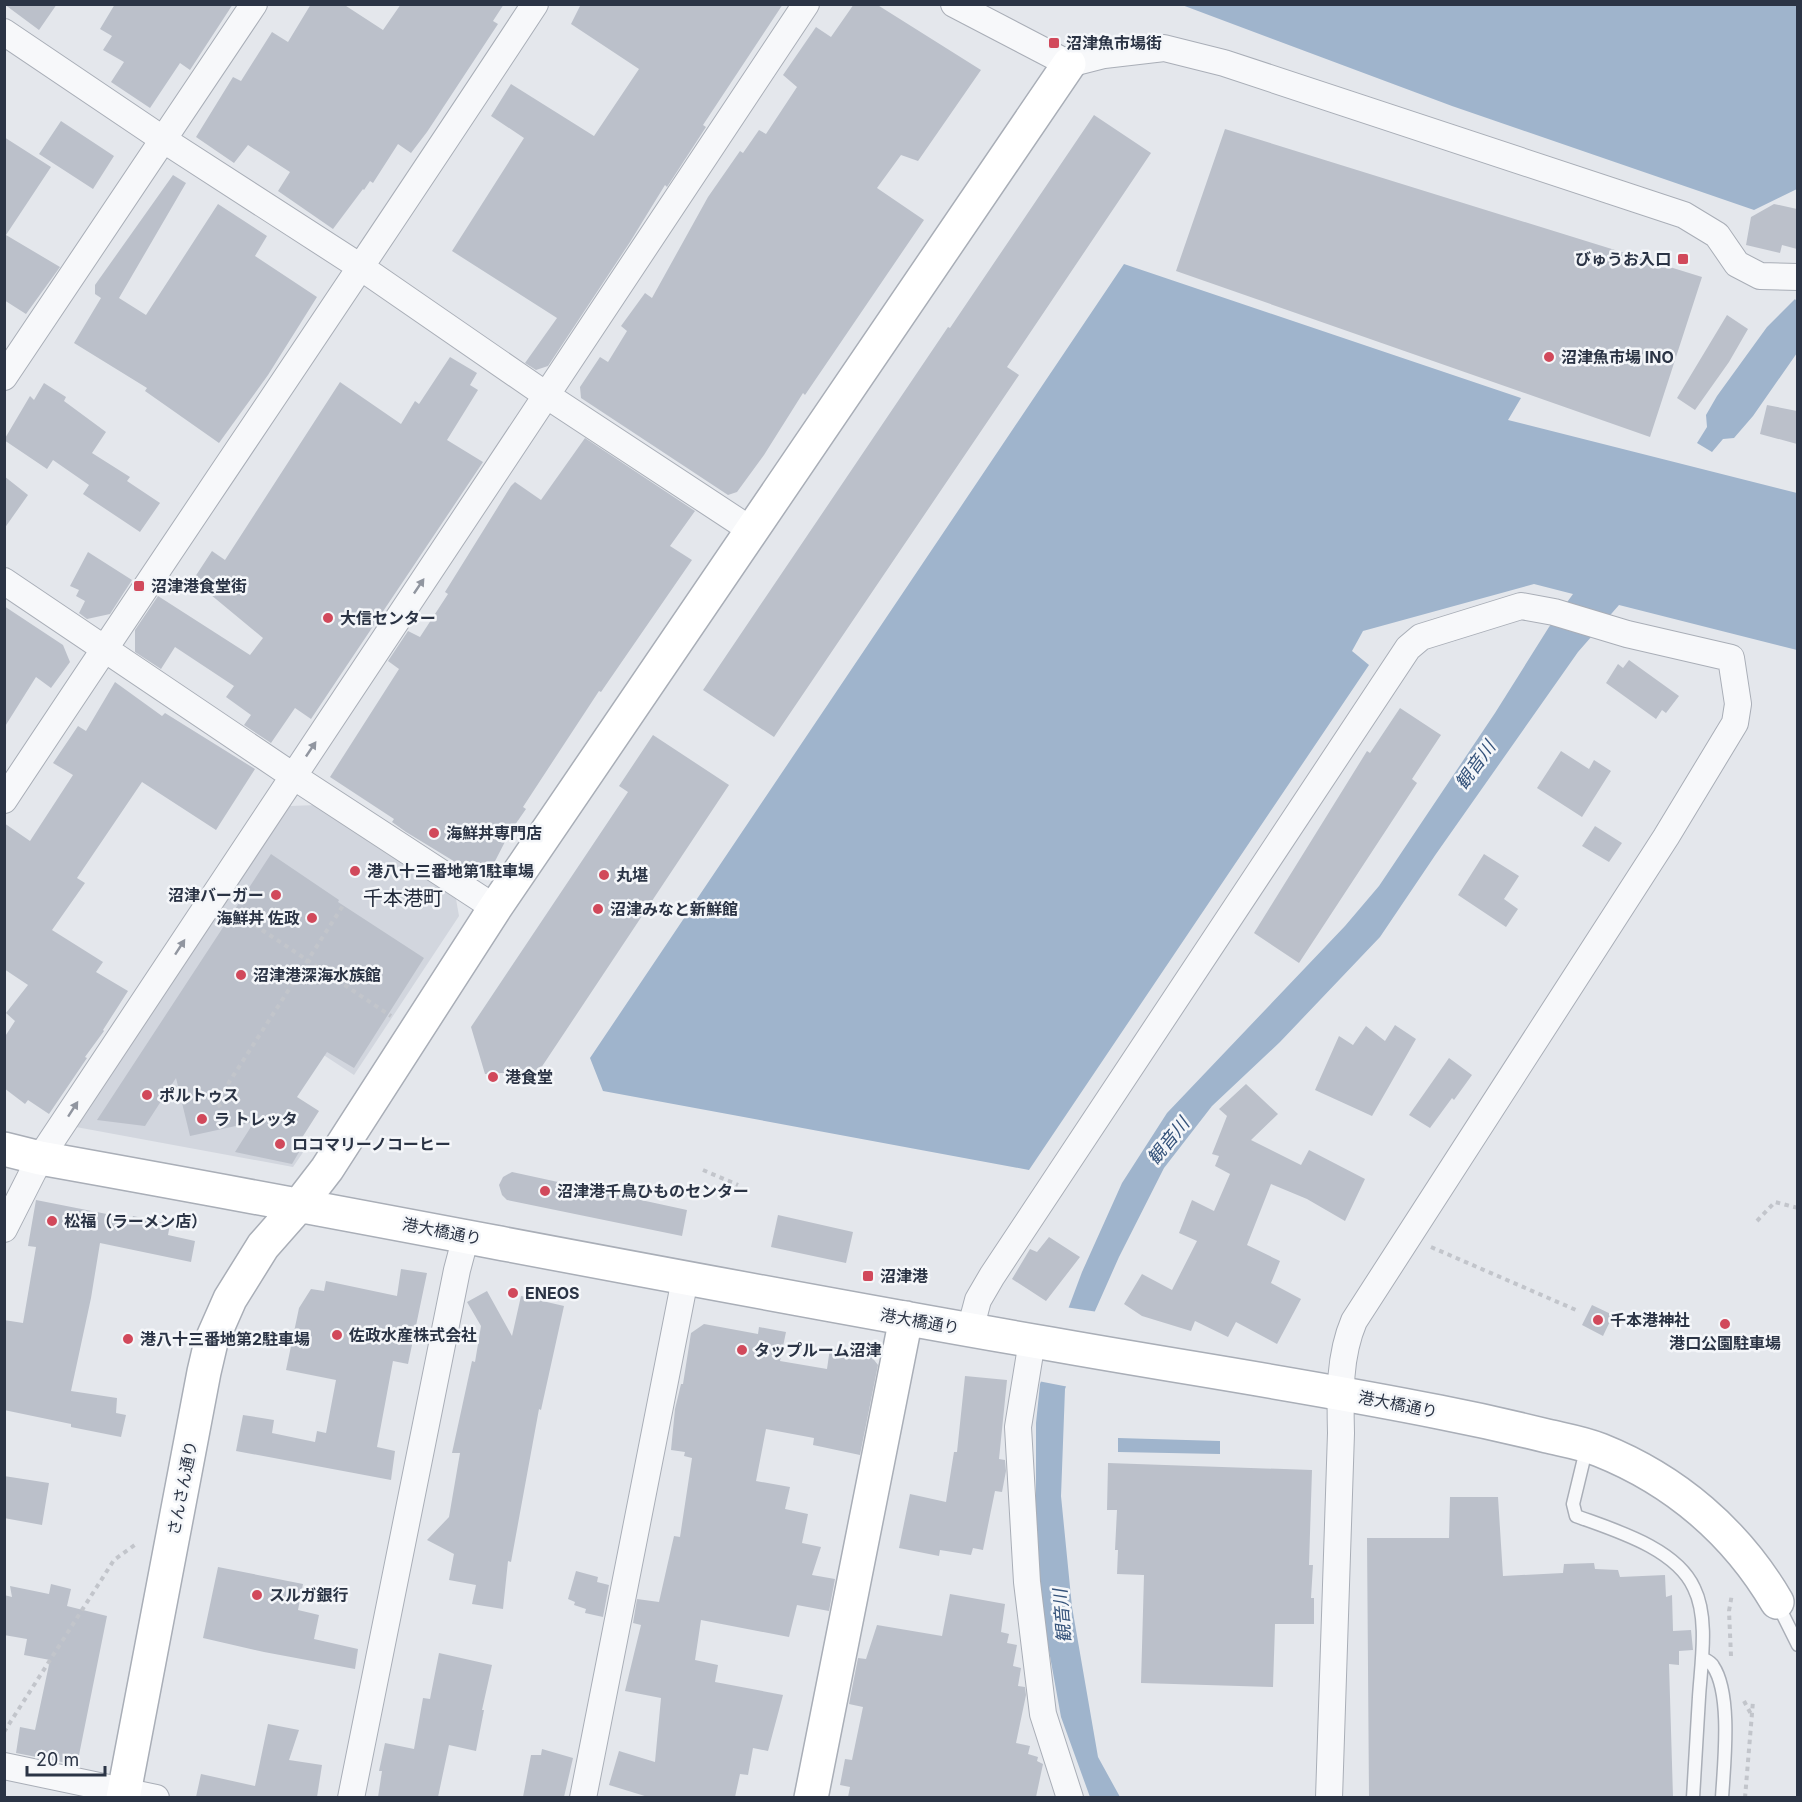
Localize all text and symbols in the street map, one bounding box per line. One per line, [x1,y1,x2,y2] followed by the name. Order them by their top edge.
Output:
[1066,33,1162,53] place label: 沼津魚市場街
[1047,36,1061,50] marker: 沼津魚市場街
[1575,249,1671,269] place label: びゅうお入口
[1676,252,1690,266] marker: びゅうお入口
[1561,347,1674,367] place label: 沼津魚市場 INO
[1542,350,1556,364] marker: 沼津魚市場 INO
[151,576,247,596] place label: 沼津港食堂街
[413,578,424,595] one-way arrow
[132,579,146,593] marker: 沼津港食堂街
[340,608,436,628] place label: 大信センター
[321,611,335,625] marker: 大信センター
[1451,735,1501,793] water label: 観音川
[305,741,316,757] one-way arrow
[446,823,542,843] place label: 海鮮丼専門店
[427,826,441,840] marker: 海鮮丼専門店
[367,861,534,881] place label: 港八十三番地第1駐車場
[348,864,362,878] marker: 港八十三番地第1駐車場
[616,865,648,885] place label: 丸堪
[597,868,611,882] marker: 丸堪
[168,885,264,905] place label: 沼津バーガー
[363,886,443,910] district label: 千本港町
[269,888,283,902] marker: 沼津バーガー
[610,899,738,919] place label: 沼津みなと新鮮館
[591,902,605,916] marker: 沼津みなと新鮮館
[216,908,300,928] place label: 海鮮丼 佐政
[305,911,319,925] marker: 海鮮丼 佐政
[174,939,186,955] one-way arrow
[253,965,381,985] place label: 沼津港深海水族館
[234,968,248,982] marker: 沼津港深海水族館
[505,1067,553,1087] place label: 港食堂
[486,1070,500,1084] marker: 港食堂
[159,1085,239,1105] place label: ポルトゥス
[140,1088,154,1102] marker: ポルトゥス
[67,1101,78,1118] one-way arrow
[214,1109,298,1129] place label: ラ トレッタ
[195,1112,209,1126] marker: ラ トレッタ
[1143,1112,1194,1169] water label: 観音川
[292,1134,451,1154] place label: ロコマリーノコーヒー
[273,1137,287,1151] marker: ロコマリーノコーヒー
[557,1181,749,1201] place label: 沼津港千鳥ひものセンター
[538,1184,552,1198] marker: 沼津港千鳥ひものセンター
[64,1211,207,1231] place label: 松福（ラーメン店）
[45,1214,59,1228] marker: 松福（ラーメン店）
[401,1214,483,1248] street label: 港大橋通り
[880,1266,928,1286] place label: 沼津港
[861,1269,875,1283] marker: 沼津港
[525,1283,579,1303] place label: ENEOS
[506,1286,520,1300] marker: ENEOS
[879,1304,961,1338] street label: 港大橋通り
[1610,1310,1690,1330] place label: 千本港神社
[1591,1313,1605,1327] marker: 千本港神社
[1718,1317,1732,1331] marker: 港口公園駐車場
[348,1325,477,1345] place label: 佐政水産株式会社
[330,1328,344,1342] marker: 佐政水産株式会社
[140,1329,310,1349] place label: 港八十三番地第2駐車場
[121,1332,135,1346] marker: 港八十三番地第2駐車場
[1669,1333,1781,1353] place label: 港口公園駐車場
[754,1340,882,1360] place label: タップルーム沼津
[735,1343,749,1357] marker: タップルーム沼津
[1357,1387,1439,1421] street label: 港大橋通り
[163,1439,201,1537] street label: さんさん通り
[269,1585,349,1605] place label: スルガ銀行
[1049,1586,1075,1644] water label: 観音川
[250,1588,264,1602] marker: スルガ銀行
[27,1739,105,1777] scale bar
[36,1749,79,1770] text: 20 m

